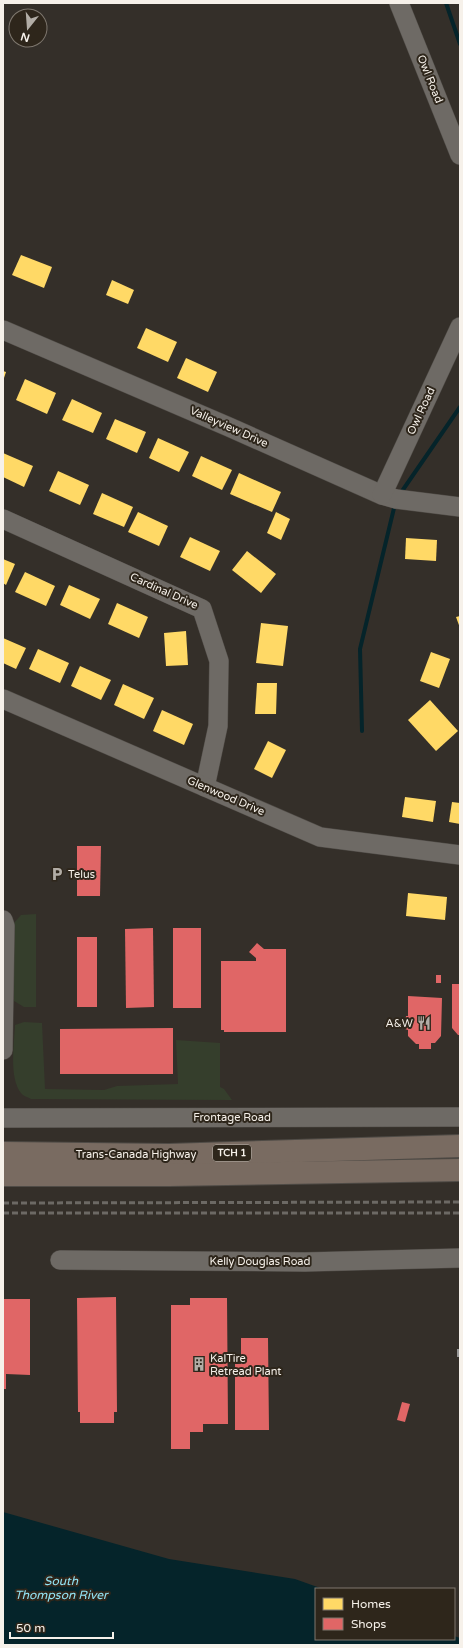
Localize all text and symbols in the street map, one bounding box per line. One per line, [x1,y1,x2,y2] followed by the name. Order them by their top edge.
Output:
[8,8,48,48] north arrow
[19,30,31,45] text: N
[414,53,446,105] street label: Owl Road
[404,385,438,437] street label: Owl Road
[188,404,270,450] street label: Valleyview Drive
[128,570,200,612] street label: Cardinal Drive
[185,774,267,818] street label: Glenwood Drive
[49,866,65,882] parking icon: Telus
[68,868,95,881] place label: Telus
[416,1015,432,1031] restaurant icon: A&W
[386,1017,413,1030] place label: A&W
[193,1111,271,1124] street label: Frontage Road
[213,1145,251,1161] road number: TCH 1
[76,1148,196,1161] street label: Trans-Canada Highway
[210,1255,311,1268] street label: Kelly Douglas Road
[210,1352,282,1378] place label: KalTire Retread Plant
[191,1356,207,1372] building icon: KalTire Retread Plant
[14,1574,109,1602] water label: South Thompson River
[315,1588,455,1640] legend
[351,1597,391,1611] text: Homes
[10,1614,113,1640] scale bar
[351,1617,386,1631] text: Shops
[16,1621,45,1635] text: 50 m

